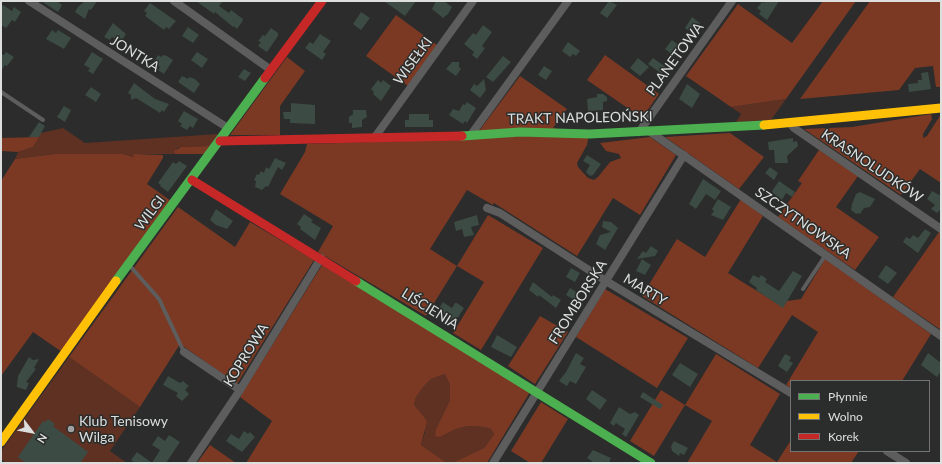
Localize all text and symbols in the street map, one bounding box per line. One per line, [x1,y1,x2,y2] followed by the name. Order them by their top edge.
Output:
[643,19,707,99] street label: PLANETOWA
[107,32,163,76] street label: JONTKA
[390,34,436,88] street label: WISEŁKI
[507,108,653,128] street label: TRAKT NAPOLEOŃSKI
[818,126,926,206] street label: KRASNOLUDKÓW
[752,184,854,262] street label: SZCZYTNOWSKA
[131,192,169,234] street label: WILGI
[545,257,611,347] street label: FROMBORSKA
[620,270,670,310] street label: MARTY
[398,285,462,333] street label: LIŚCIENIA
[220,320,272,390] street label: KOPROWA
[790,380,930,452] legend
[828,389,868,404] text: Płynnie
[828,409,863,424] text: Wolno
[12,412,52,452] north arrow
[79,413,168,446] place label: Klub Tenisowy Wilga
[66,424,76,434] marker: Klub Tenisowy Wilga
[828,429,859,444] text: Korek
[35,432,50,446] text: N

